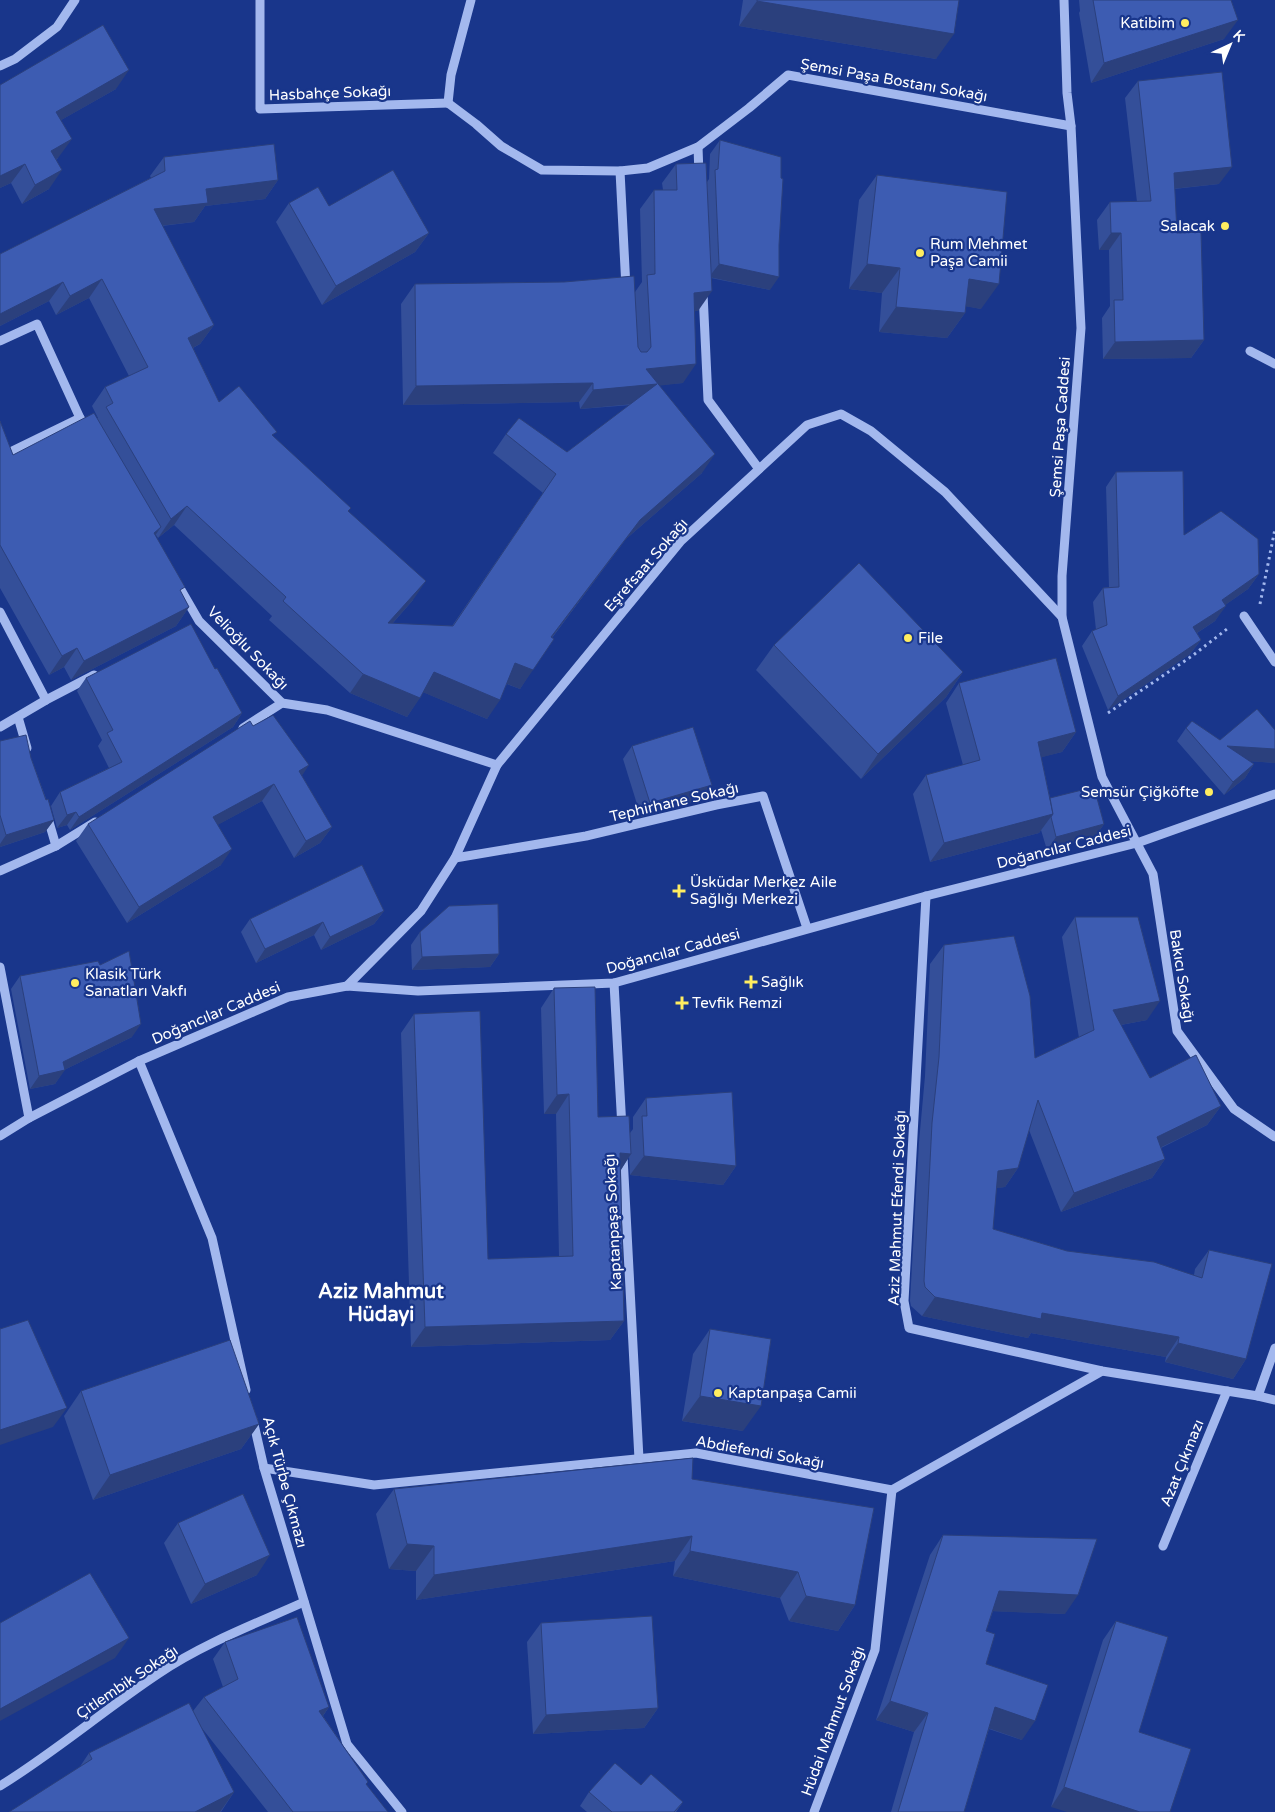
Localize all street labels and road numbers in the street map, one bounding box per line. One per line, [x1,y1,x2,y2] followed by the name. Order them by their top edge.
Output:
[799,55,989,105] street label: Şemsi Paşa Bostanı Sokağı
[269,82,391,104] street label: Hasbahçe Sokağı
[1046,356,1074,498] street label: Şemsi Paşa Caddesi
[601,515,691,615] street label: Eşrefsaat Sokağı
[204,603,292,693] street label: Velioğlu Sokağı
[608,778,740,826] street label: Tephirhane Sokağı
[995,822,1133,872] street label: Doğancılar Caddesi
[604,924,742,978] street label: Doğancılar Caddesi
[1166,928,1198,1024] street label: Bakıcı Sokağı
[149,978,283,1048] street label: Doğancılar Caddesi
[885,1110,909,1306] street label: Aziz Mahmut Efendi Sokağı
[600,1153,626,1291] street label: Kaptanpaşa Sokağı
[259,1414,311,1550] street label: Açık Türbe Çıkmazı
[1156,1417,1208,1509] street label: Azat Çıkmazı
[694,1432,826,1472] street label: Abdiefendi Sokağı
[73,1641,181,1723] street label: Çitlembik Sokağı
[797,1644,869,1798] street label: Hüdai Mahmut Sokağı

